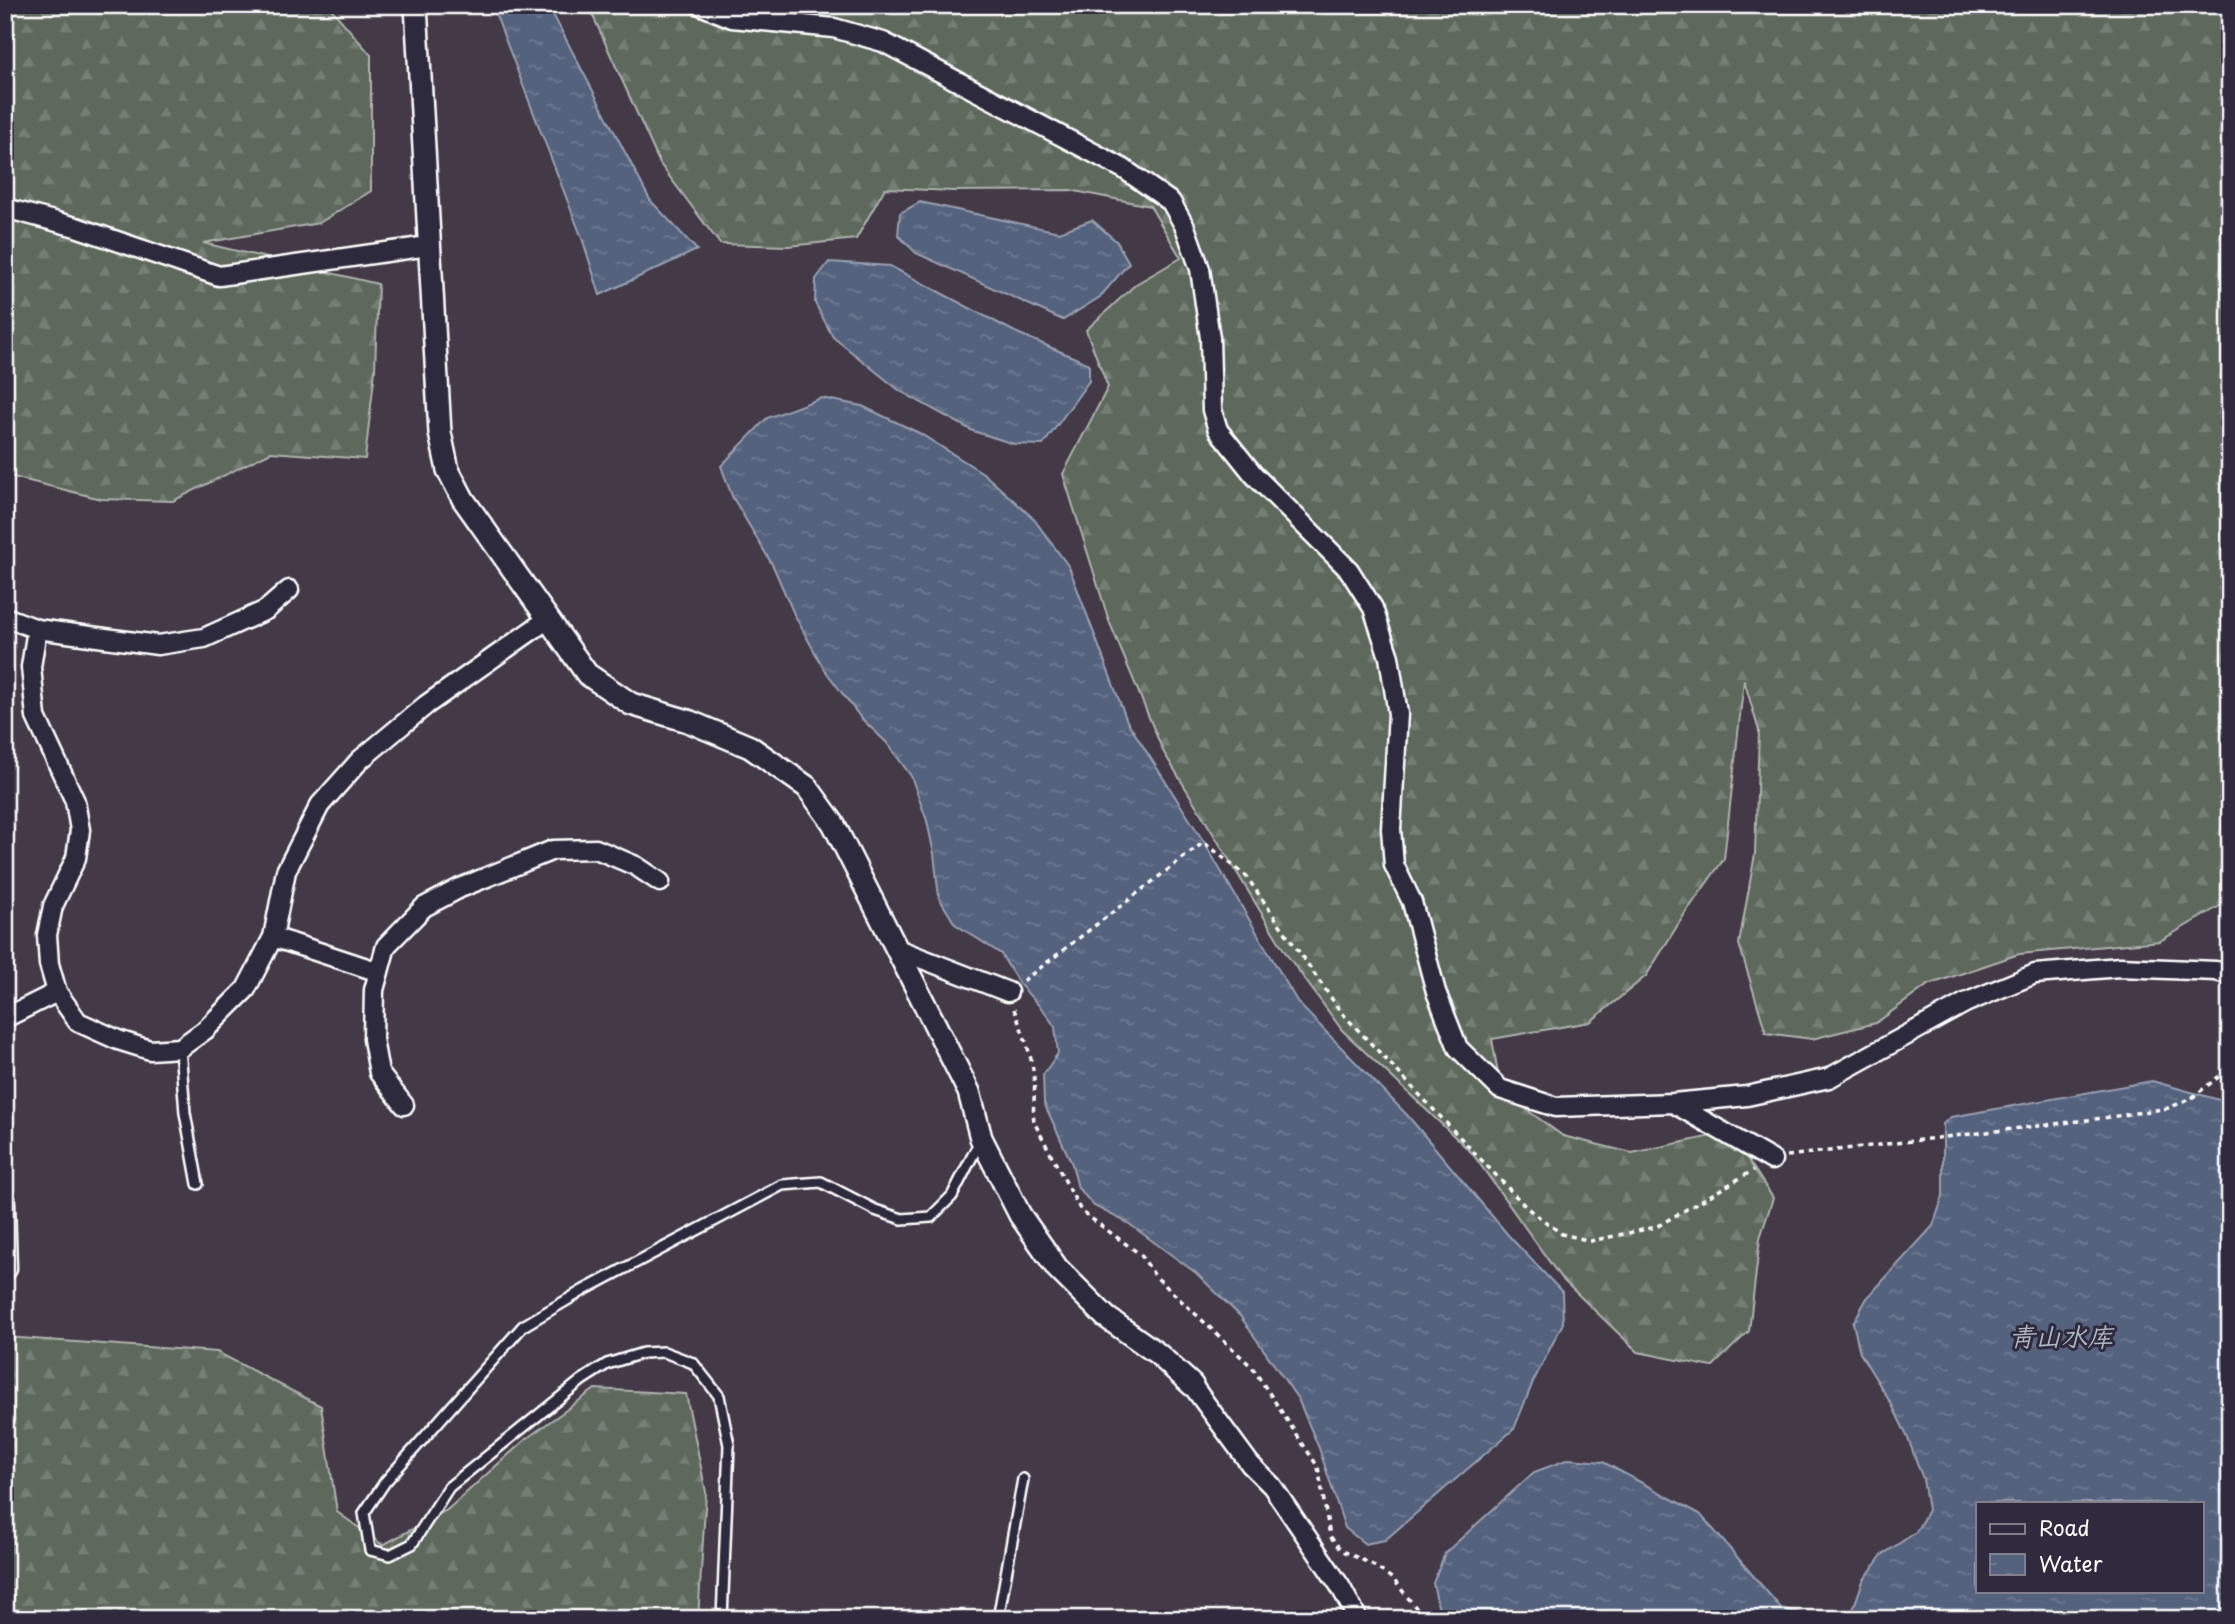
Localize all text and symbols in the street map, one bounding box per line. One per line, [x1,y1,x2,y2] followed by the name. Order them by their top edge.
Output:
[2009,1316,2115,1355] water label: 青山水库
[1976,1502,2204,1592] legend
[2039,1511,2090,1543] text: Road
[2039,1547,2103,1579] text: Water

